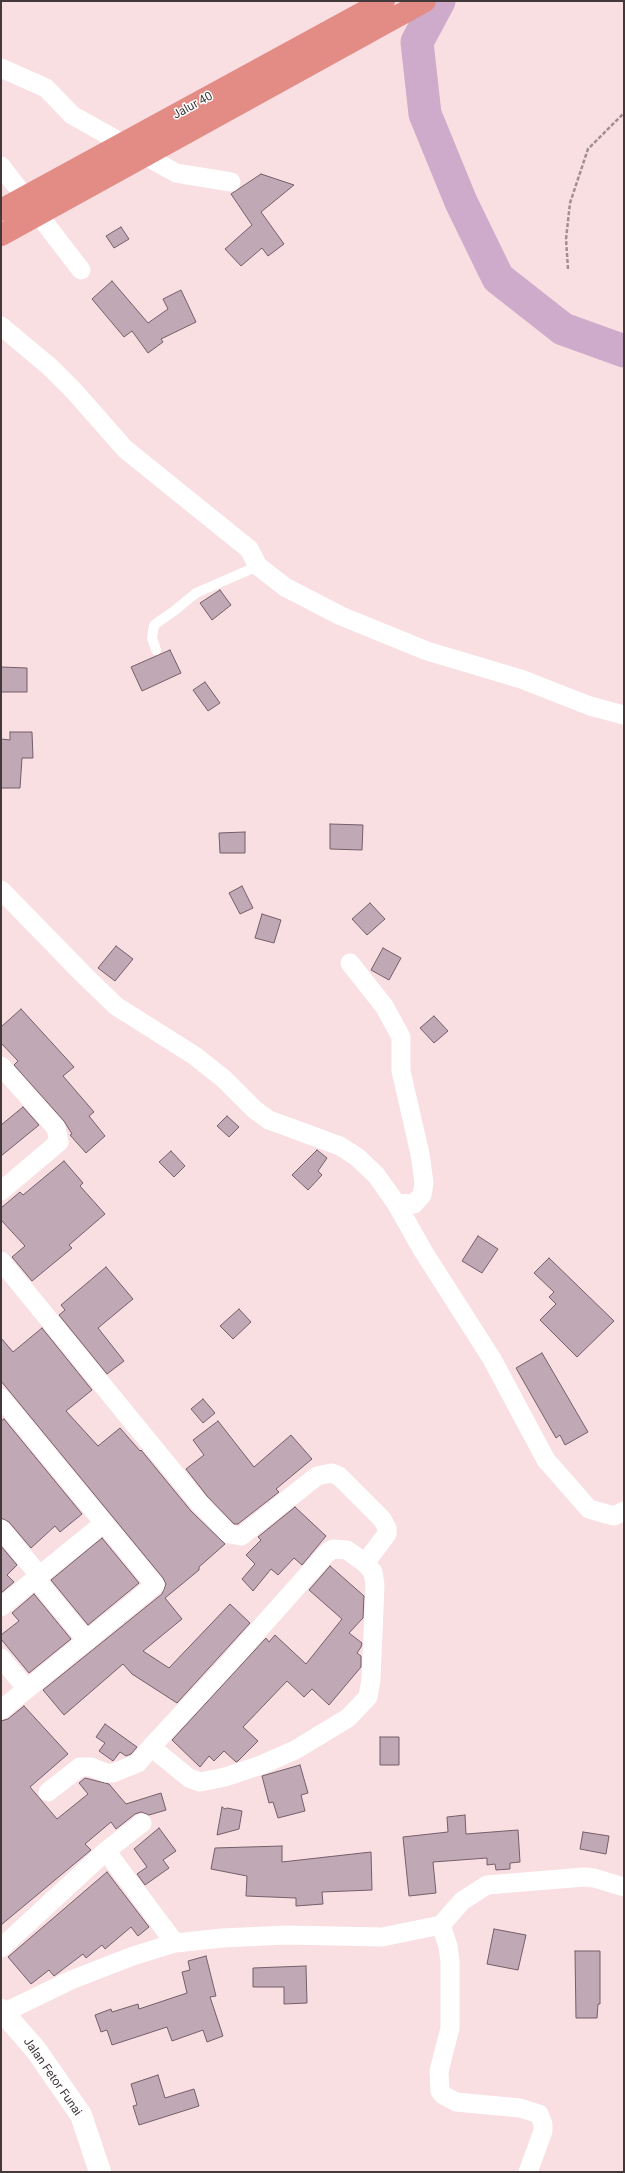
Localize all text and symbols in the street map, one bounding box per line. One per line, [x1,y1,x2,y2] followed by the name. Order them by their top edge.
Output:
[171,89,215,123] street label: Jalur 40
[20,2035,84,2119] street label: Jalan Fetor Funai

